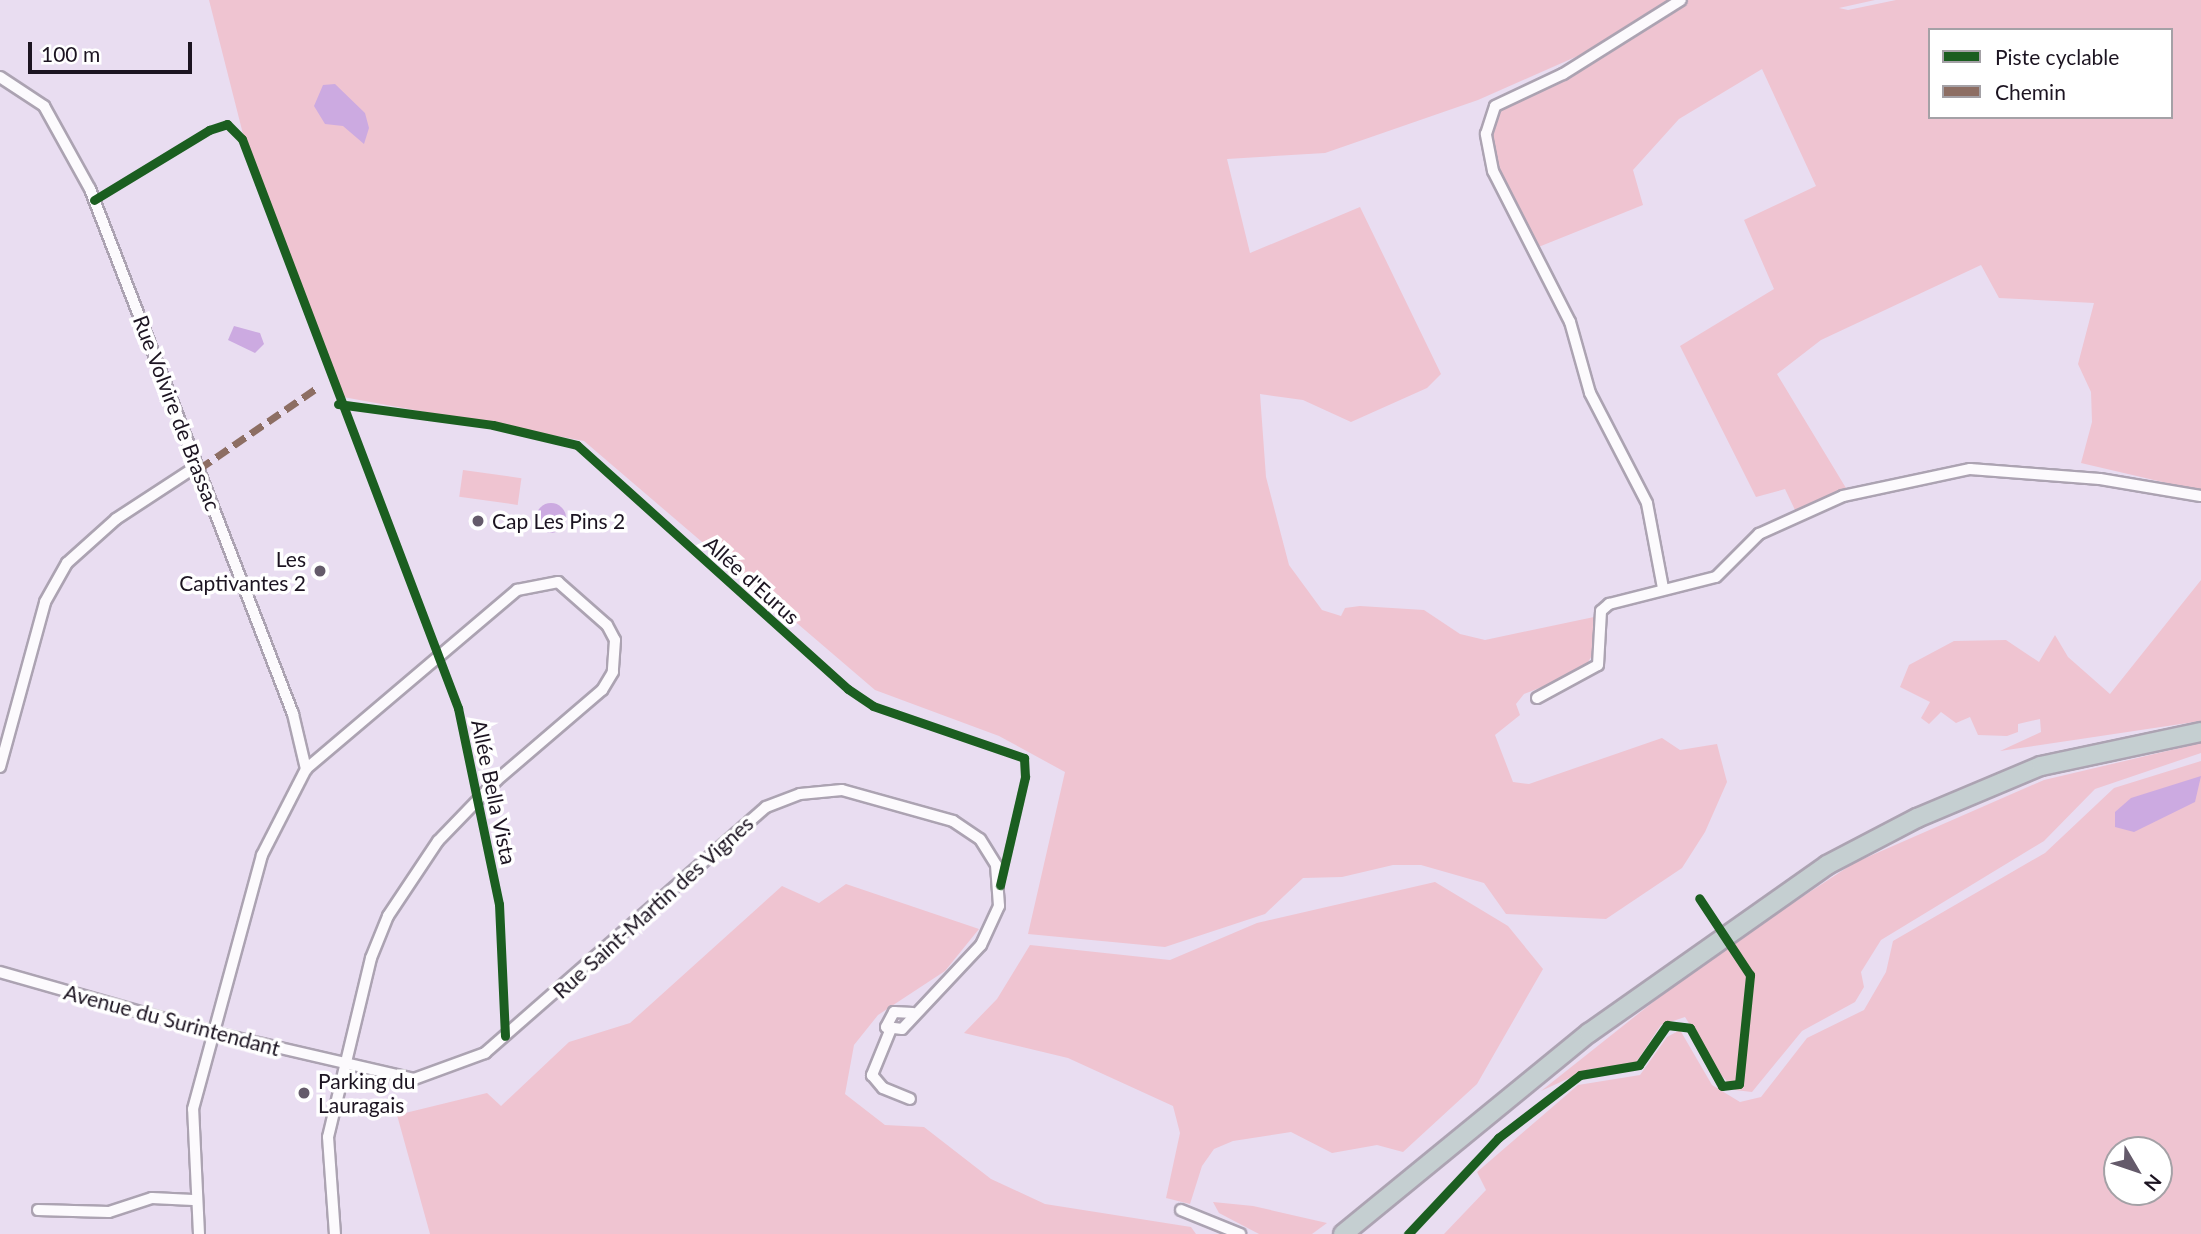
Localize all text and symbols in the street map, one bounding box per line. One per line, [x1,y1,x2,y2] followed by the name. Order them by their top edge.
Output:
[32,28,196,72] scale bar
[1928,28,2173,119] legend
[41,41,100,66] text: 100 m
[1995,44,2119,69] text: Piste cyclable
[1995,79,2066,104] text: Chemin
[128,311,226,515] street label: Rue Volvire de Brassac
[492,508,625,534] place label: Cap Les Pins 2
[470,513,486,529] marker: Cap Les Pins 2
[699,531,805,629] street label: Allée d'Eurus
[179,546,306,596] place label: Les Captivantes 2
[312,563,328,579] marker: Les Captivantes 2
[466,717,522,867] street label: Allée Bella Vista
[548,810,758,1004] street label: Rue Saint-Martin des Vignes
[61,979,283,1061] street label: Avenue du Surintendant
[318,1068,416,1118] place label: Parking du Lauragais
[296,1085,312,1101] marker: Parking du Lauragais
[2103,1136,2173,1206] north arrow
[2140,1170,2167,1196] text: N

